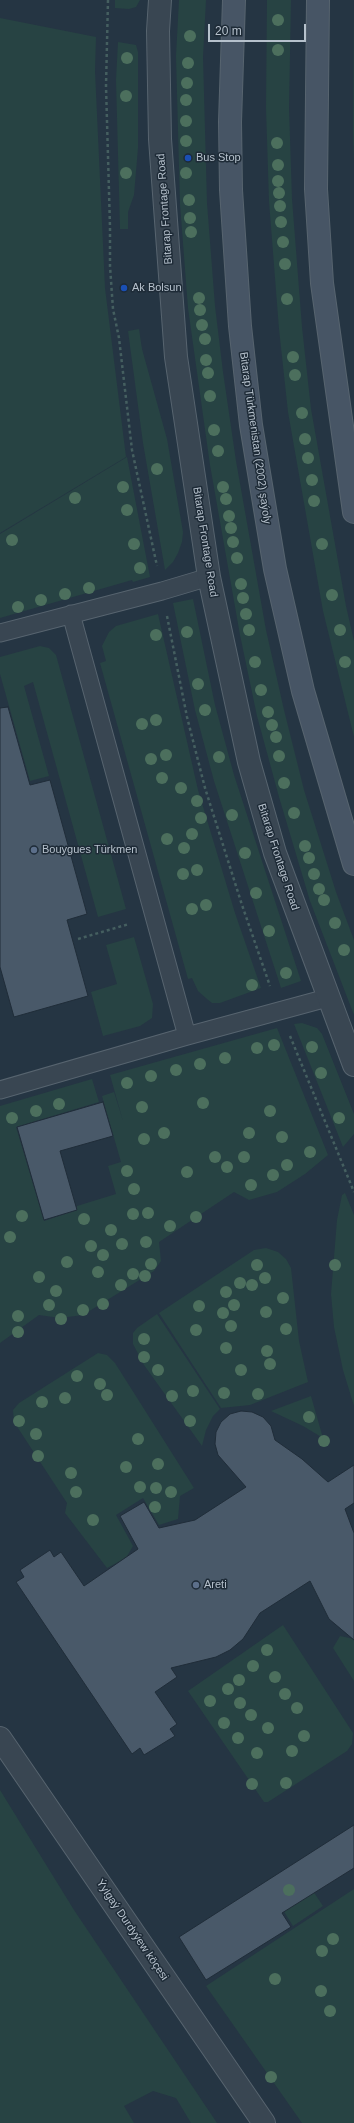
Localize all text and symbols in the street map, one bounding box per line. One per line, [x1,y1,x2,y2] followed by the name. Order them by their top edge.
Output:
[210,16,308,42] scale bar
[215,24,242,38] text: 20 m
[196,151,241,165] place label: Bus Stop
[155,153,175,265] street label: Bitarap Frontage Road
[183,153,193,163] marker: Bus Stop
[132,281,182,295] place label: Ak Bolsun
[119,283,129,293] marker: Ak Bolsun
[236,351,274,525] street label: Bitarap Türkmenistan (2002) şaýoly
[190,486,220,598] street label: Bitarap Frontage Road
[255,802,301,912] street label: Bitarap Frontage Road
[42,843,137,857] place label: Bouygues Türkmen
[29,845,39,855] marker: Bouygues Türkmen
[204,1578,227,1592] place label: Areti
[191,1580,201,1590] marker: Areti
[93,1877,171,1983] street label: Ýylgaý Durdyýew köçesi

